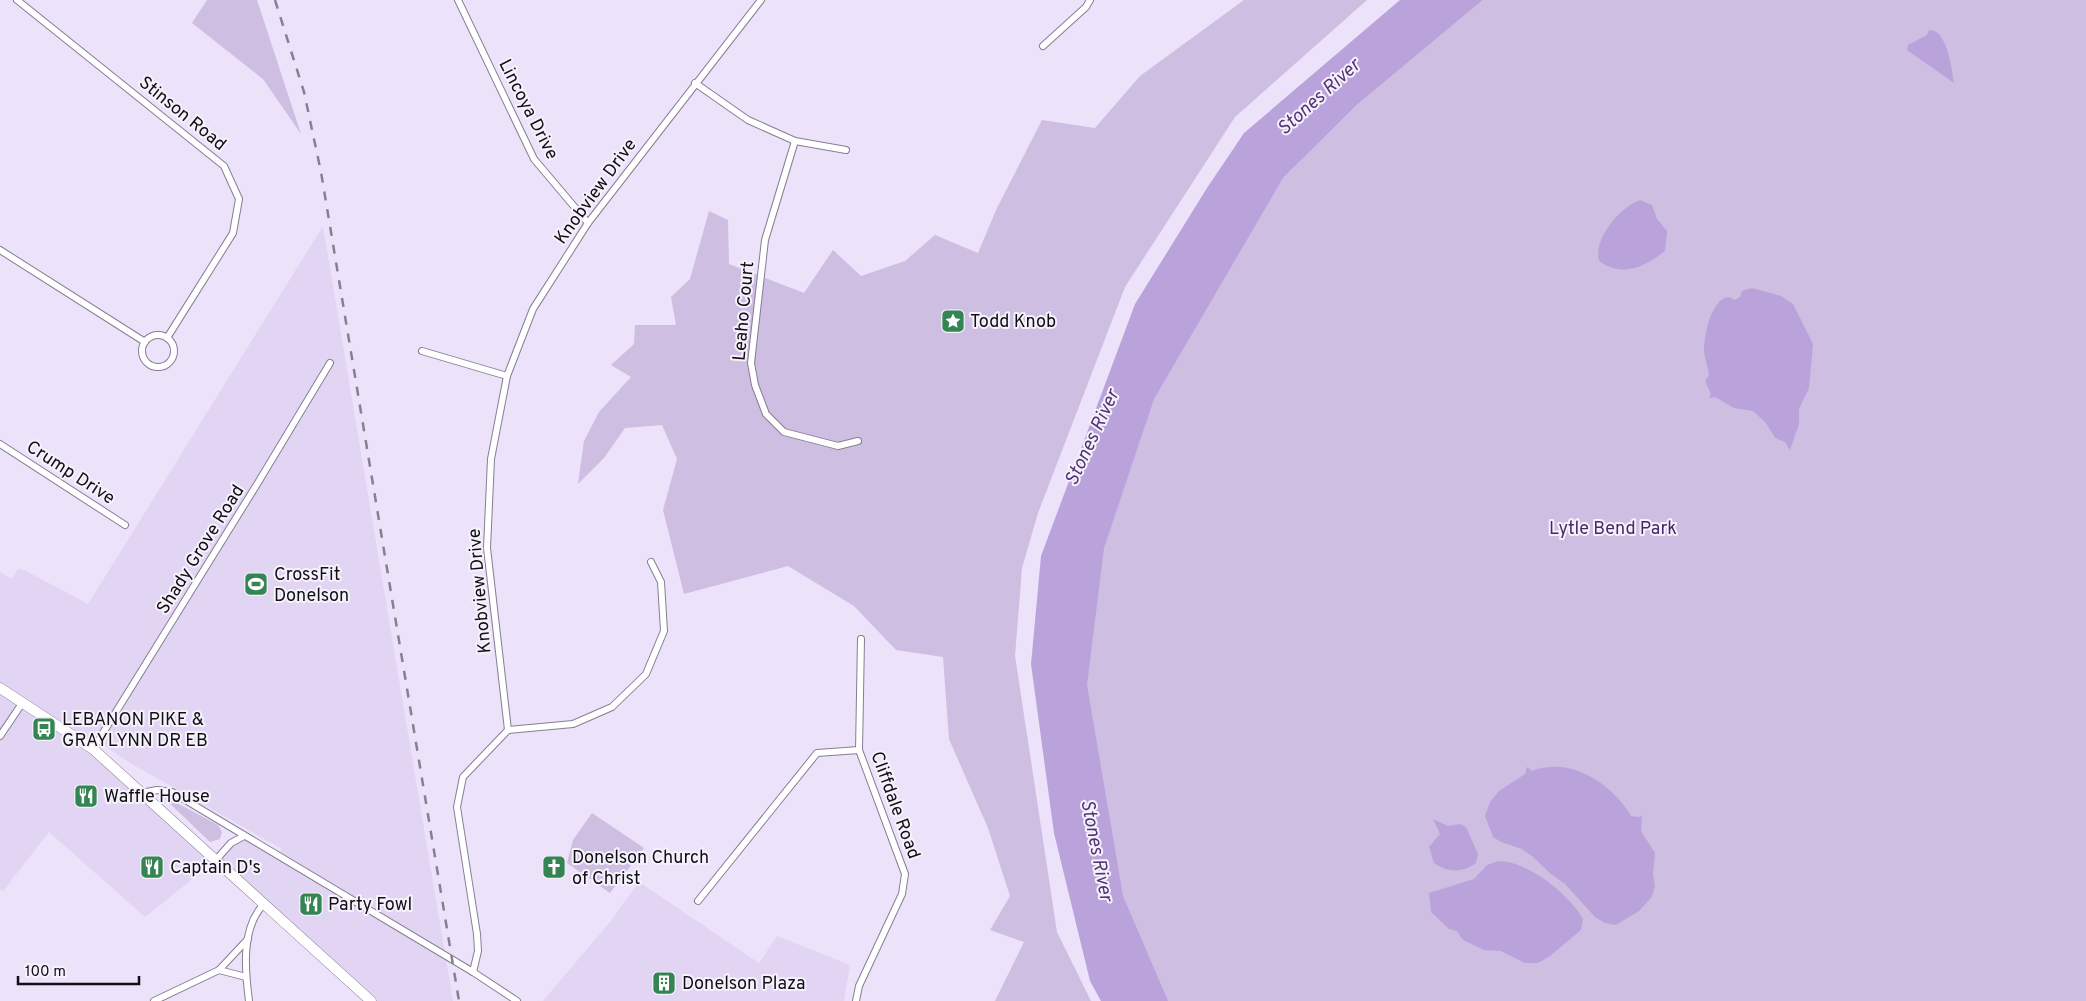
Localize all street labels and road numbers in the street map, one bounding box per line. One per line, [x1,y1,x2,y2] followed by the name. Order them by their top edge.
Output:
[493,56,563,164] street label: Lincoya Drive
[134,72,230,156] street label: Stinson Road
[550,134,642,249] street label: Knobview Drive
[729,260,760,362] street label: Leaho Court
[21,436,119,510] street label: Crump Drive
[152,481,250,619] street label: Shady Grove Road
[464,527,497,654] street label: Knobview Drive
[864,749,925,863] street label: Cliffdale Road

